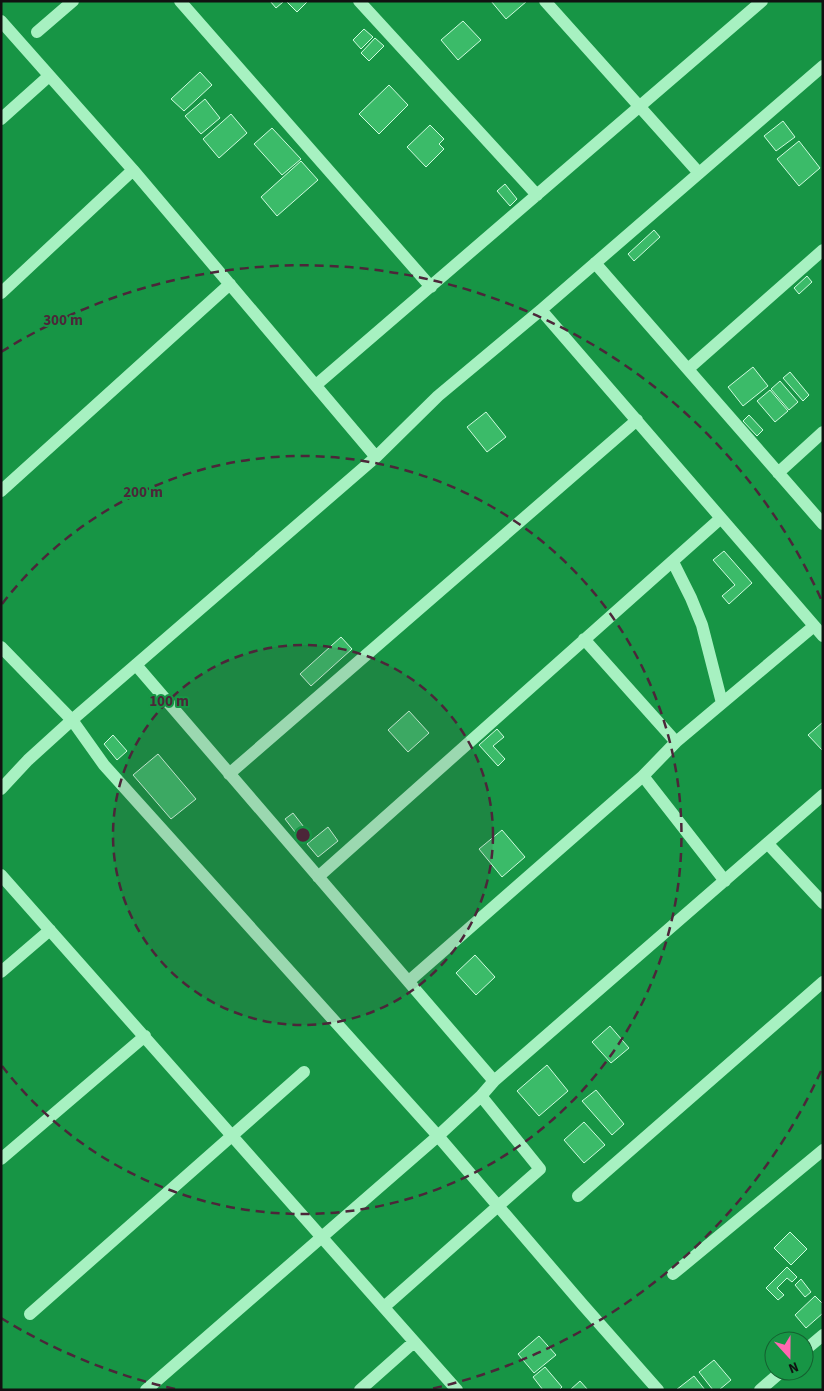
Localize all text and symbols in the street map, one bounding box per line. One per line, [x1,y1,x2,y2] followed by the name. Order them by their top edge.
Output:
[43,310,83,331] text: 300 m
[123,482,163,503] text: 200 m
[149,691,189,712] text: 100 m
[294,826,312,844] centre of rings
[764,1331,814,1381] north arrow
[785,1356,801,1378] text: N

